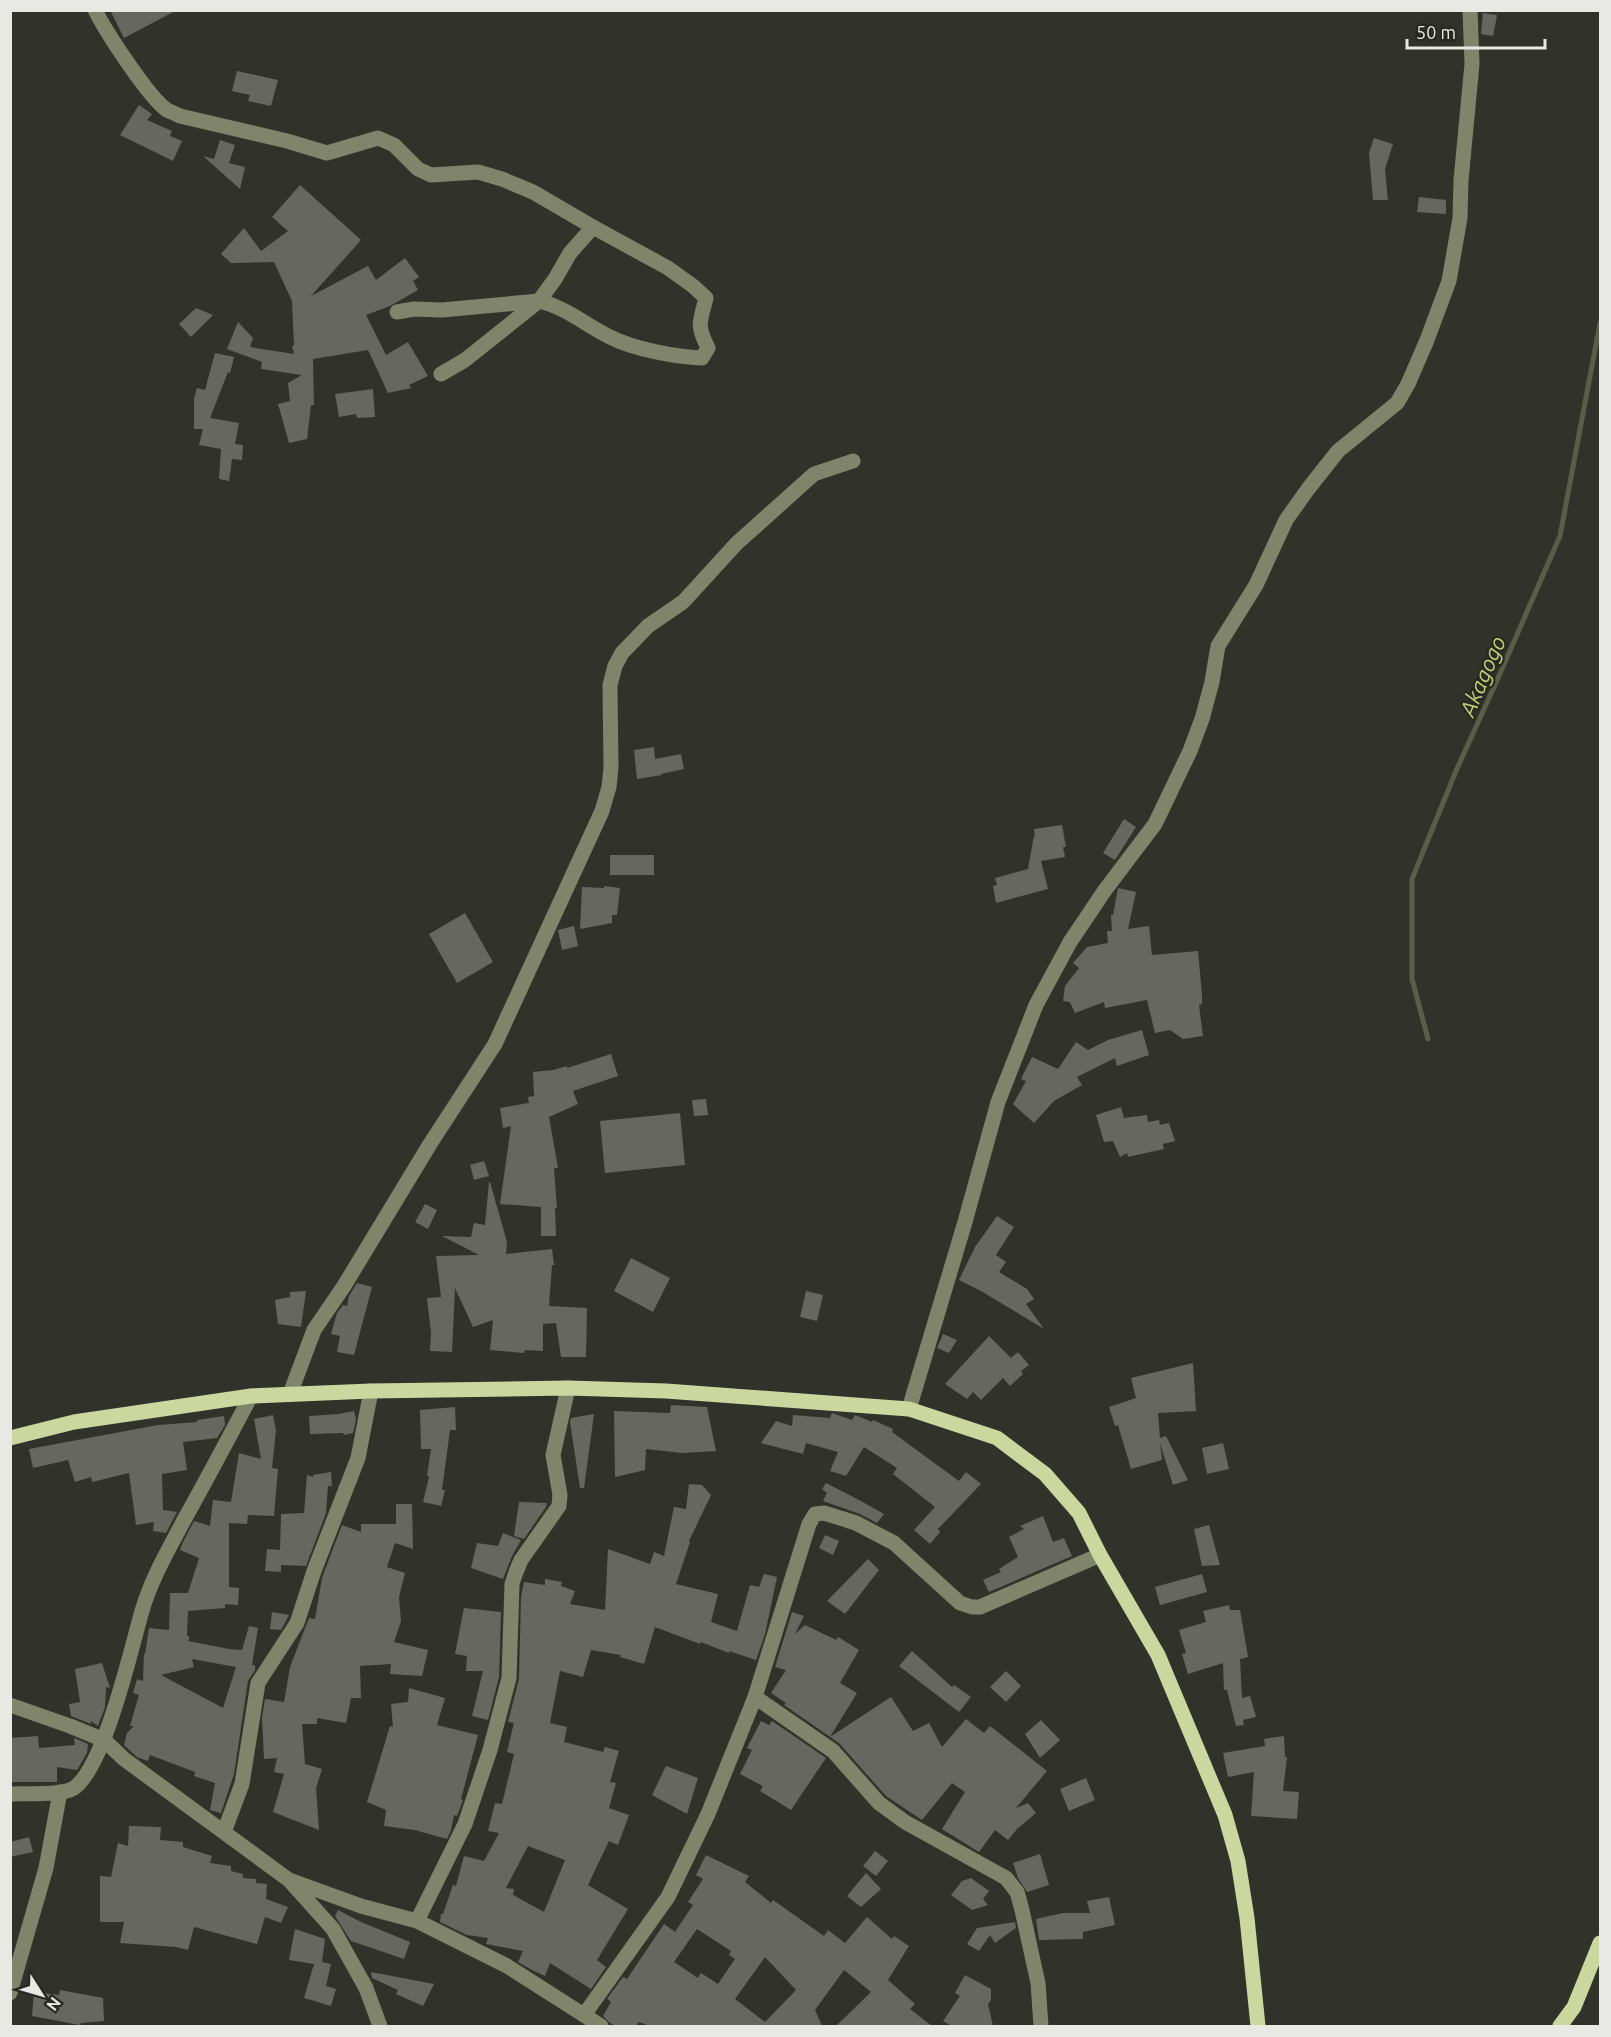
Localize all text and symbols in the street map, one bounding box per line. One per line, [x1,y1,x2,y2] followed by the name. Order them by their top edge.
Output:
[1407,12,1545,50] scale bar
[1416,22,1456,42] text: 50 m
[1454,632,1510,721] water label: Akagogo
[12,1965,72,2025] north arrow
[43,1994,65,2014] text: N

